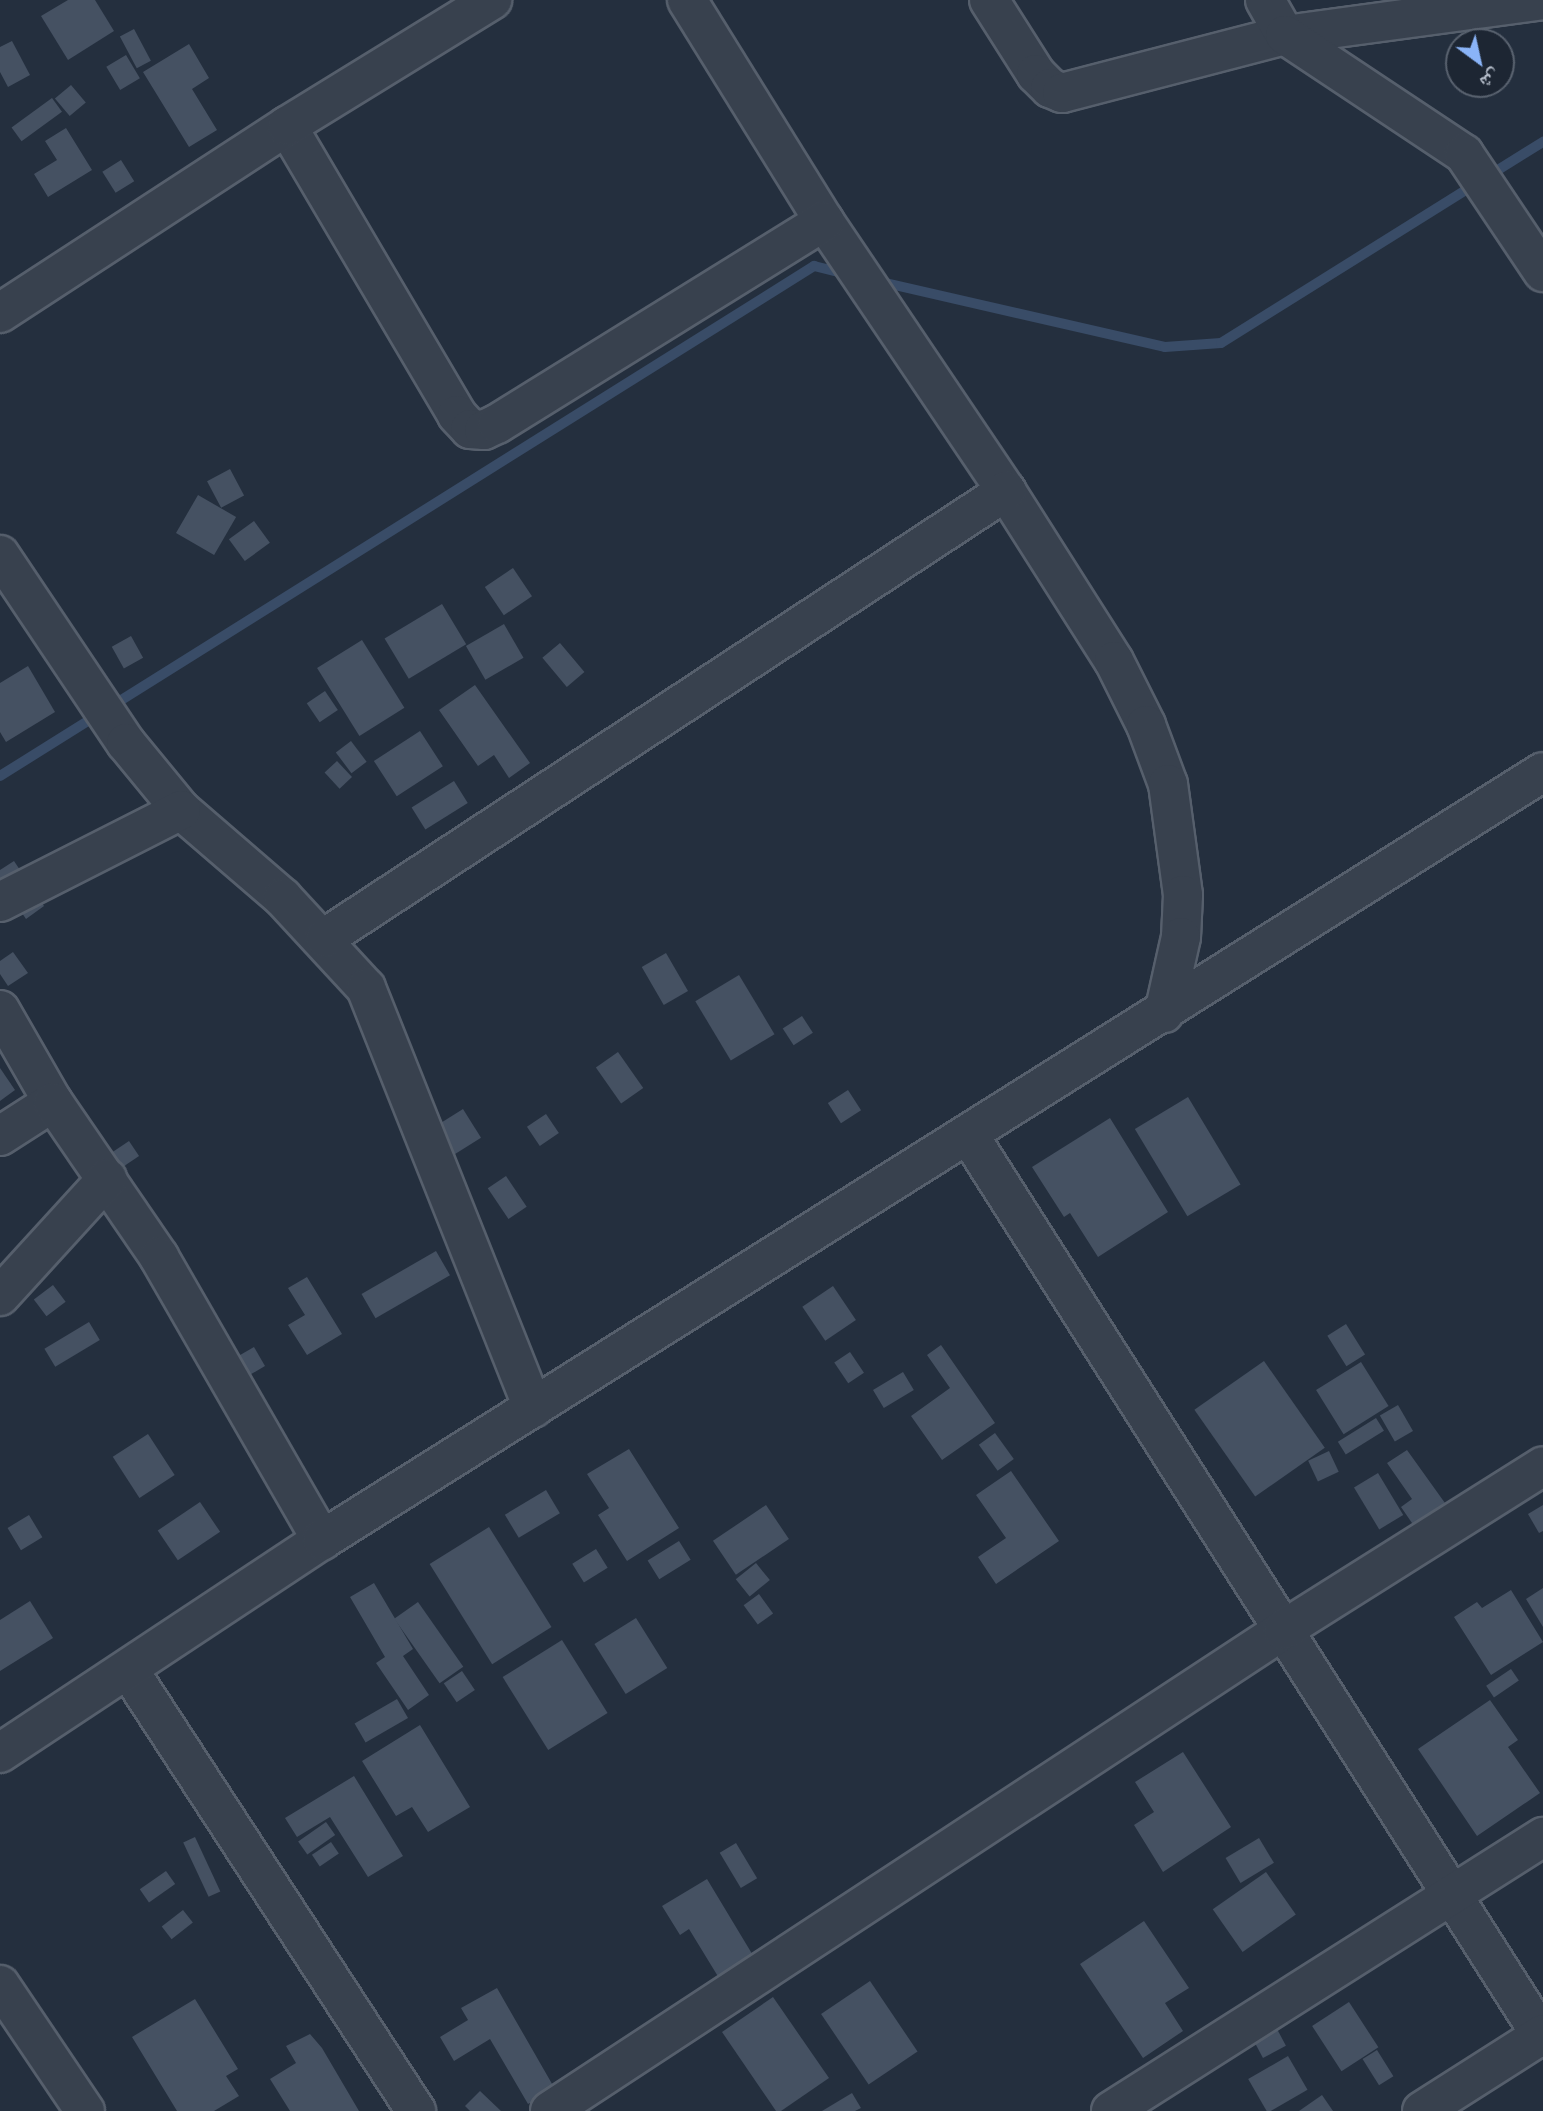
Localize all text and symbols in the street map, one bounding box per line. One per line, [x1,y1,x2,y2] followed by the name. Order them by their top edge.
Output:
[1445,28,1515,98] north arrow
[1476,64,1505,94] text: ش

